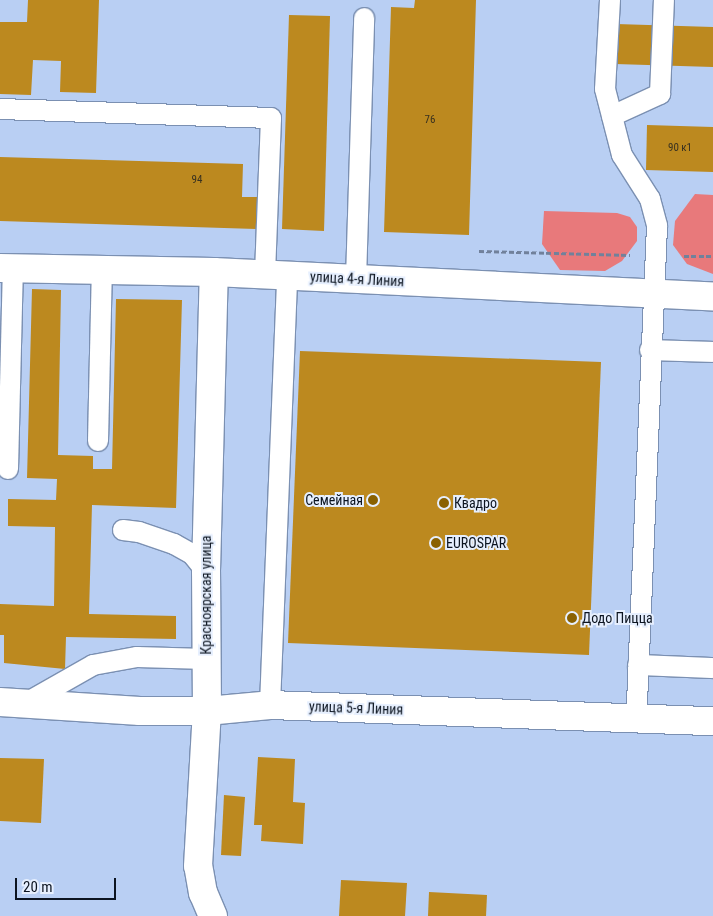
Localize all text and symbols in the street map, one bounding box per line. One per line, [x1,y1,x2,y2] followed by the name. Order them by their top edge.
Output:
[425,113,435,127] house number: 76
[668,141,692,155] house number: 90 к1
[192,173,202,187] house number: 94
[310,268,404,290] street label: улица 4-я Линия
[305,492,363,508] place label: Семейная
[367,494,379,506] marker: Семейная
[454,495,497,511] place label: Квадро
[438,497,450,509] marker: Квадро
[198,535,214,655] street label: Красноярская улица
[446,535,506,551] place label: EUROSPAR
[430,537,442,549] marker: EUROSPAR
[582,610,653,626] place label: Додо Пицца
[566,612,578,624] marker: Додо Пицца
[309,698,403,718] street label: улица 5-я Линия
[18,868,119,900] scale bar
[23,878,53,896] text: 20 m

